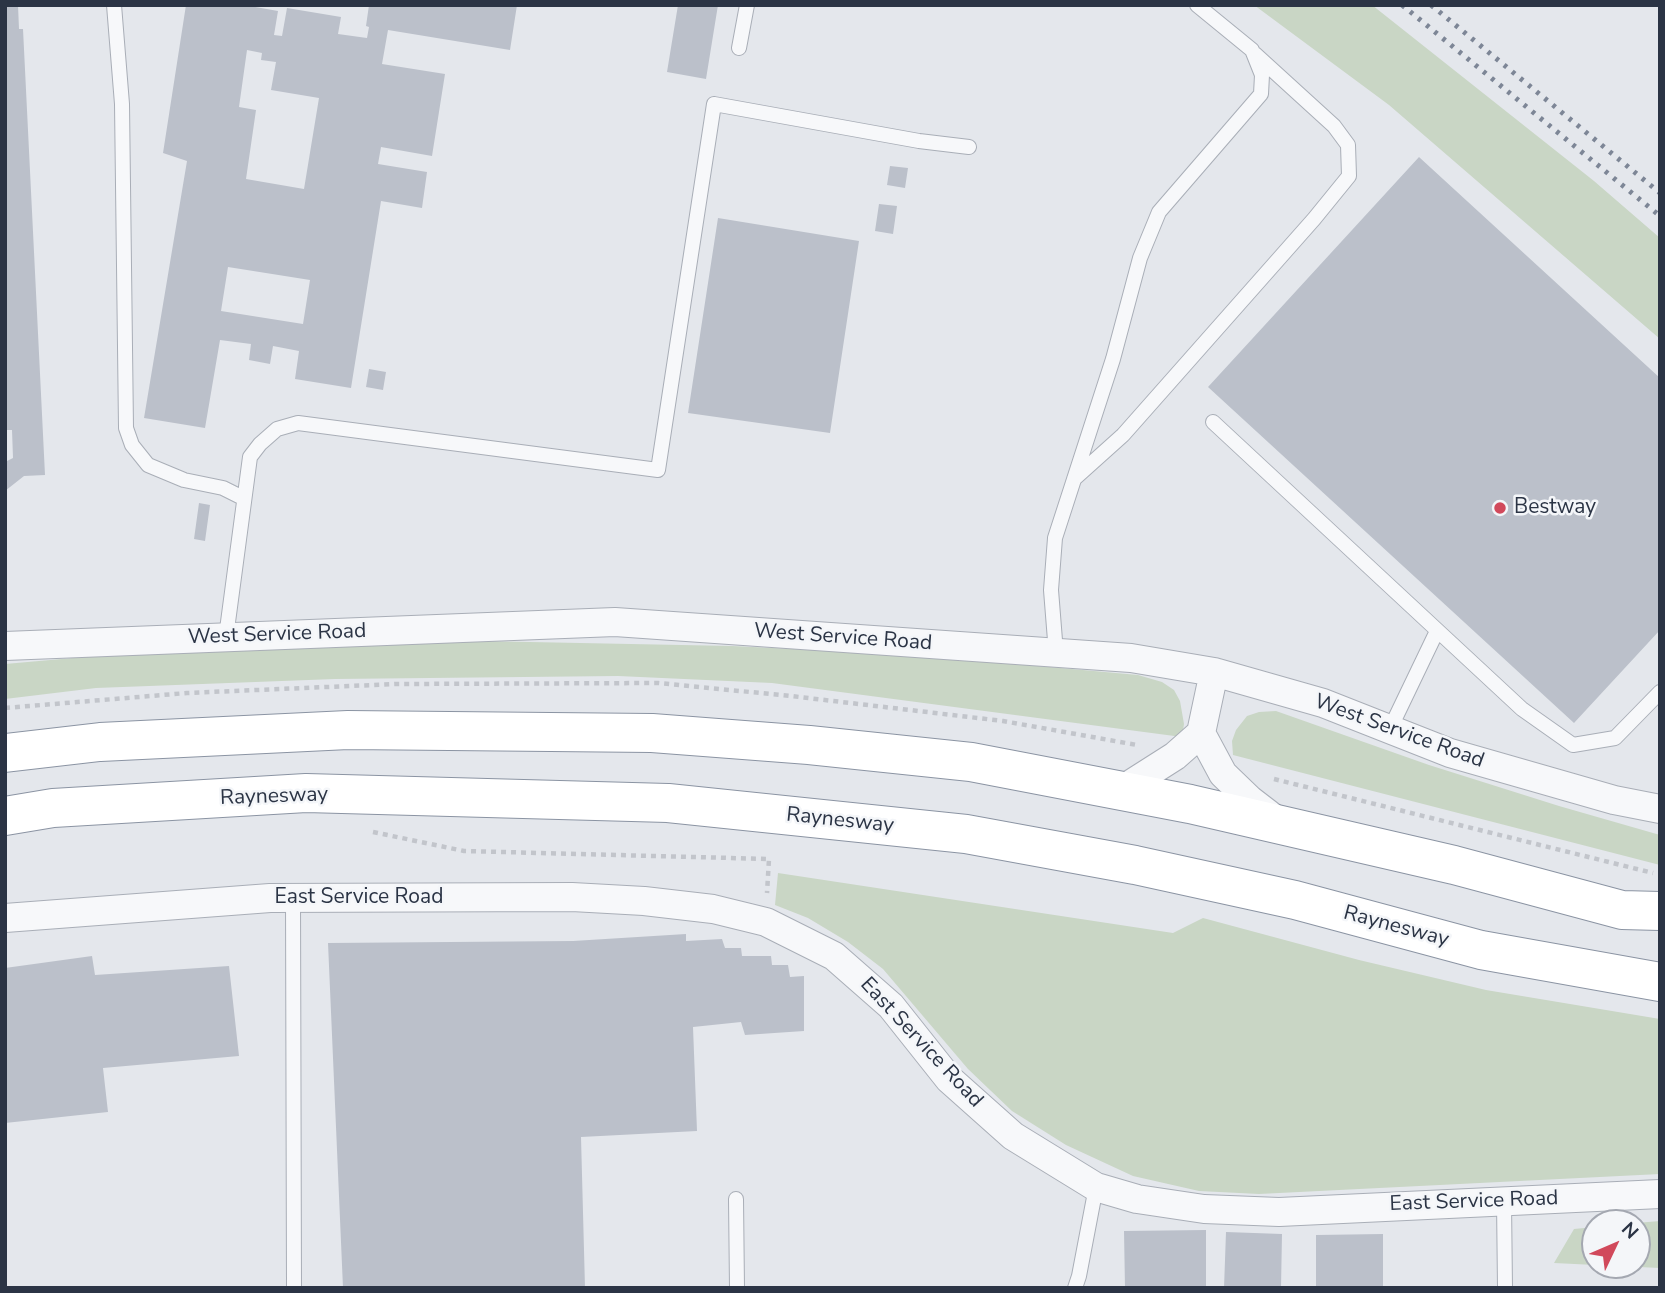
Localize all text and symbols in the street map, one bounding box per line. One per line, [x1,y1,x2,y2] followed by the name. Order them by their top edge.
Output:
[1514,495,1596,521] place label: Bestway
[1492,500,1508,516] marker: Bestway
[187,619,367,651] street label: West Service Road
[753,619,933,657] street label: West Service Road
[1311,690,1487,774] street label: West Service Road
[220,783,328,811] street label: Raynesway
[785,803,895,839] street label: Raynesway
[275,885,443,911] street label: East Service Road
[1341,901,1451,953] street label: Raynesway
[854,973,988,1113] street label: East Service Road
[1389,1186,1559,1218] street label: East Service Road
[1581,1209,1651,1279] north arrow
[1615,1217,1644,1245] text: N

